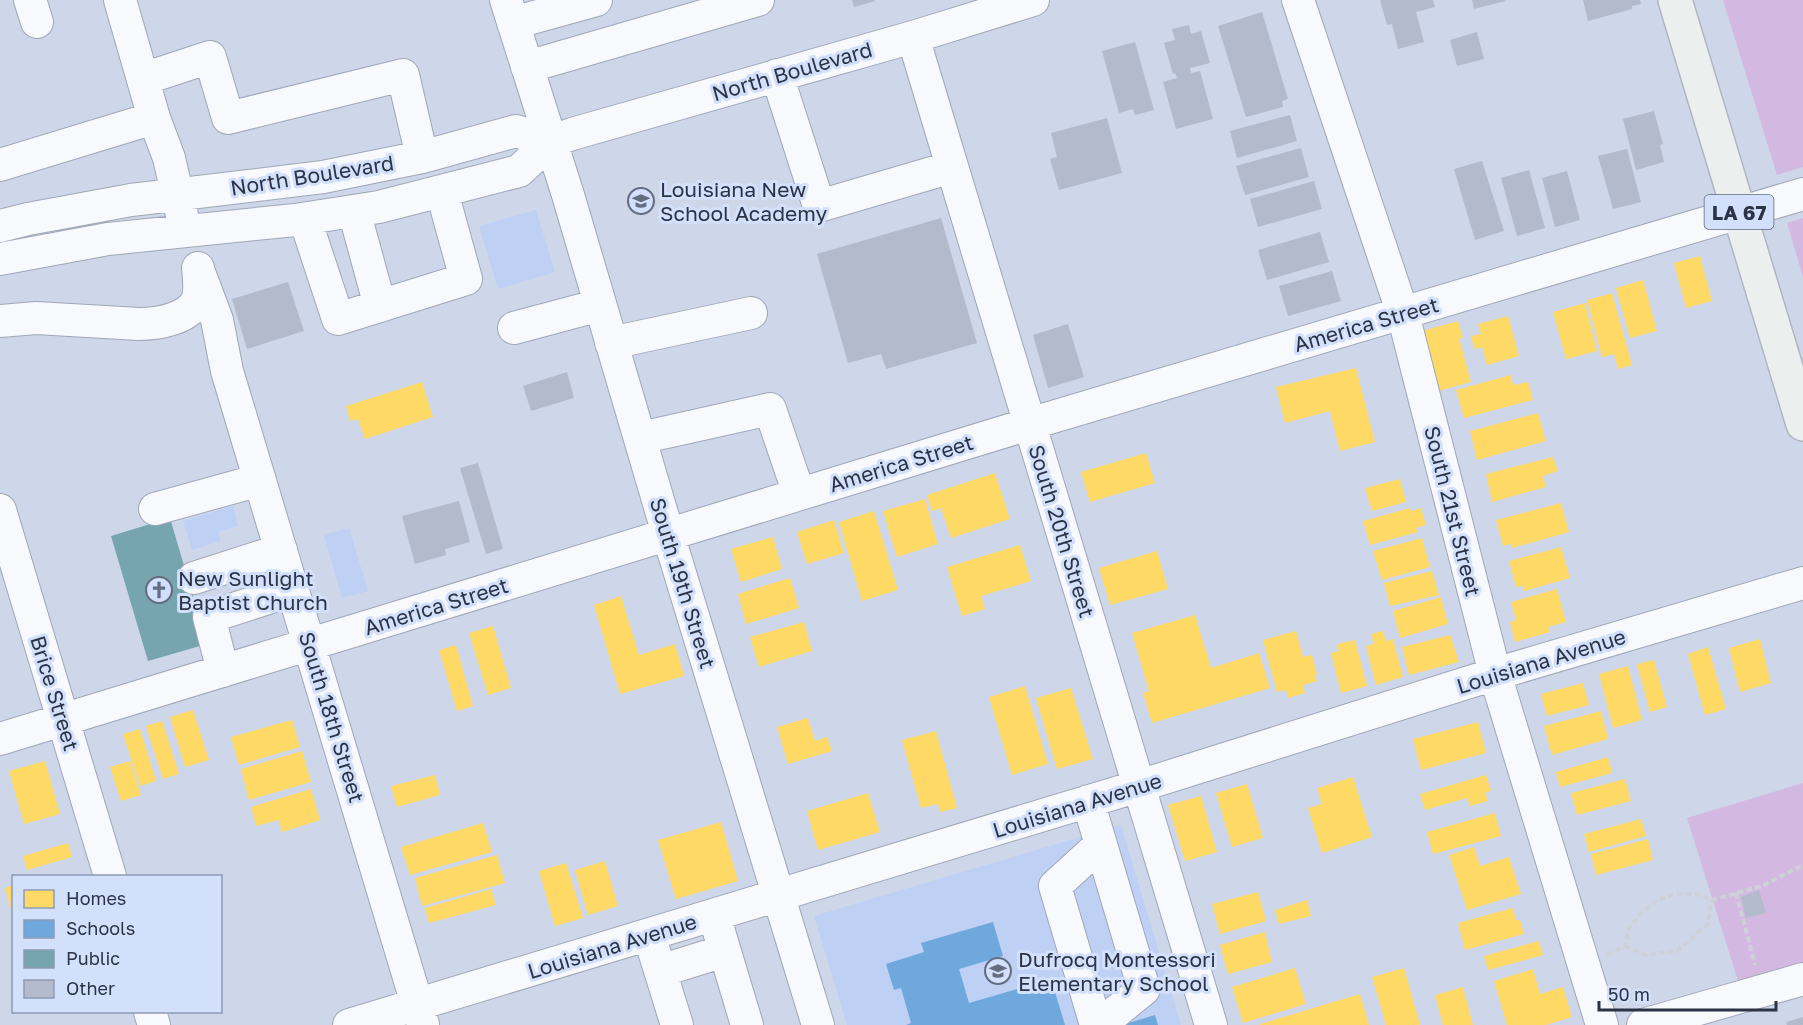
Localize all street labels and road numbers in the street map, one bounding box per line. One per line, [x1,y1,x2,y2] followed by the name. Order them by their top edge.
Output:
[709,36,875,106] street label: North Boulevard
[228,149,396,201] street label: North Boulevard
[1704,195,1774,229] road number: LA 67
[1291,291,1441,357] street label: America Street
[1419,423,1487,599] street label: South 21st Street
[826,429,976,497] street label: America Street
[1023,441,1101,621] street label: South 20th Street
[645,495,721,671] street label: South 19th Street
[361,572,511,640] street label: America Street
[1453,623,1629,699] street label: Louisiana Avenue
[294,629,370,805] street label: South 18th Street
[25,632,85,754] street label: Brice Street
[989,767,1165,843] street label: Louisiana Avenue
[524,908,700,984] street label: Louisiana Avenue

